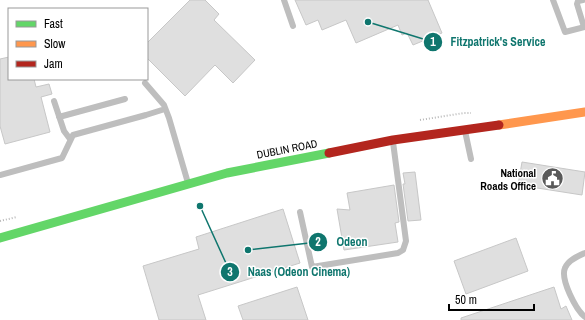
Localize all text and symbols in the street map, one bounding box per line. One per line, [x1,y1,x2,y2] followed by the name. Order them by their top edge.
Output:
[8,8,148,80] legend
[44,16,63,32] text: Fast
[423,30,554,54] callout: Fitzpatrick's Service
[430,34,436,50] text: 1
[451,34,546,50] text: Fitzpatrick's Service
[44,36,66,52] text: Slow
[44,56,63,72] text: Jam
[255,136,319,162] street label: DUBLIN ROAD
[480,166,536,193] place label: National Roads Office
[539,166,565,192] public building icon: National Roads Office
[308,230,376,254] callout: Odeon
[315,234,321,250] text: 2
[336,234,368,250] text: Odeon
[220,260,358,284] callout: Naas (Odeon Cinema)
[227,264,233,280] text: 3
[248,264,350,280] text: Naas (Odeon Cinema)
[449,286,534,312] scale bar
[455,292,477,308] text: 50 m

